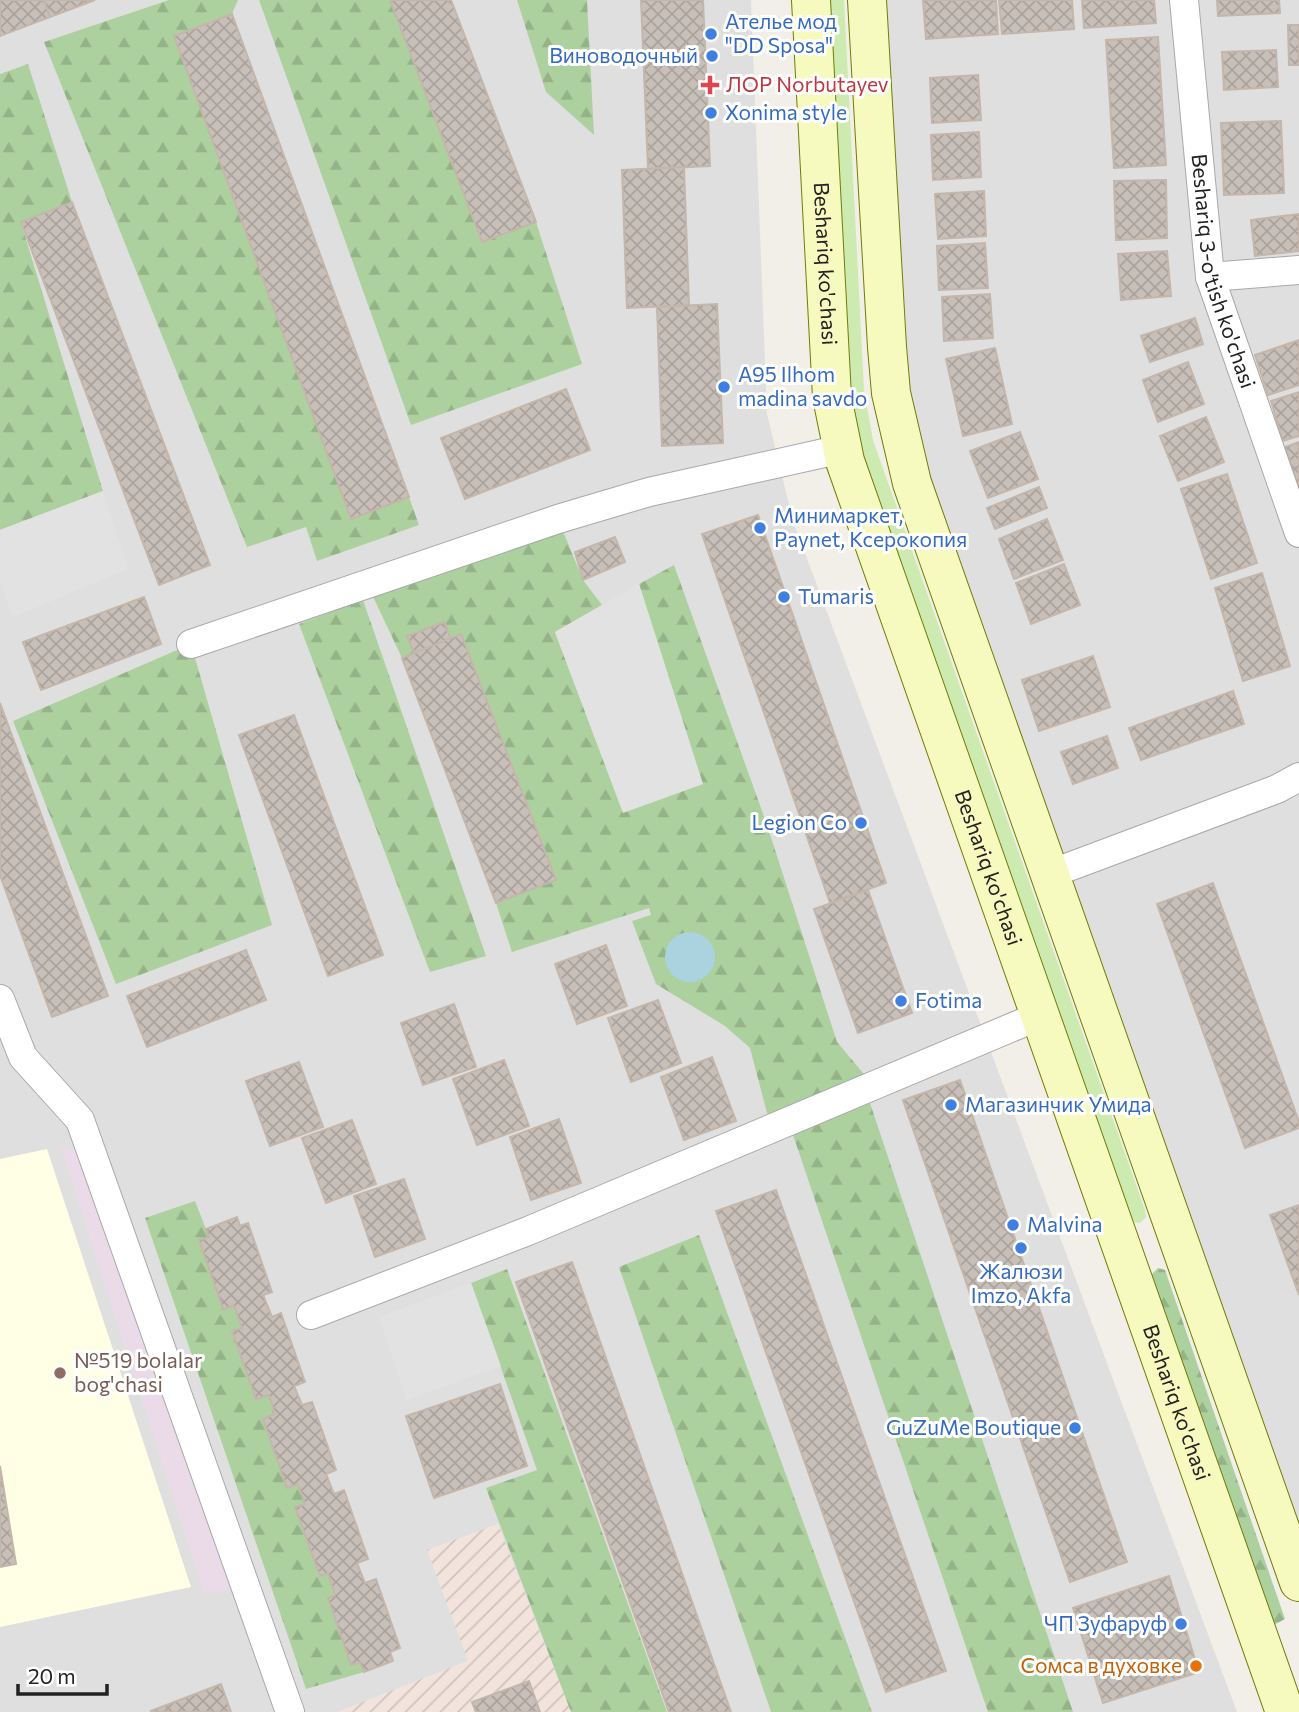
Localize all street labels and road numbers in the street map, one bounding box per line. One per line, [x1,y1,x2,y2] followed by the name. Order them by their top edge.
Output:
[1187,153,1262,391] street label: Beshariq 3-o'tish ko'chasi
[810,181,843,346] street label: Beshariq ko'chasi
[951,786,1028,948] street label: Beshariq ko'chasi
[1139,1321,1216,1483] street label: Beshariq ko'chasi

